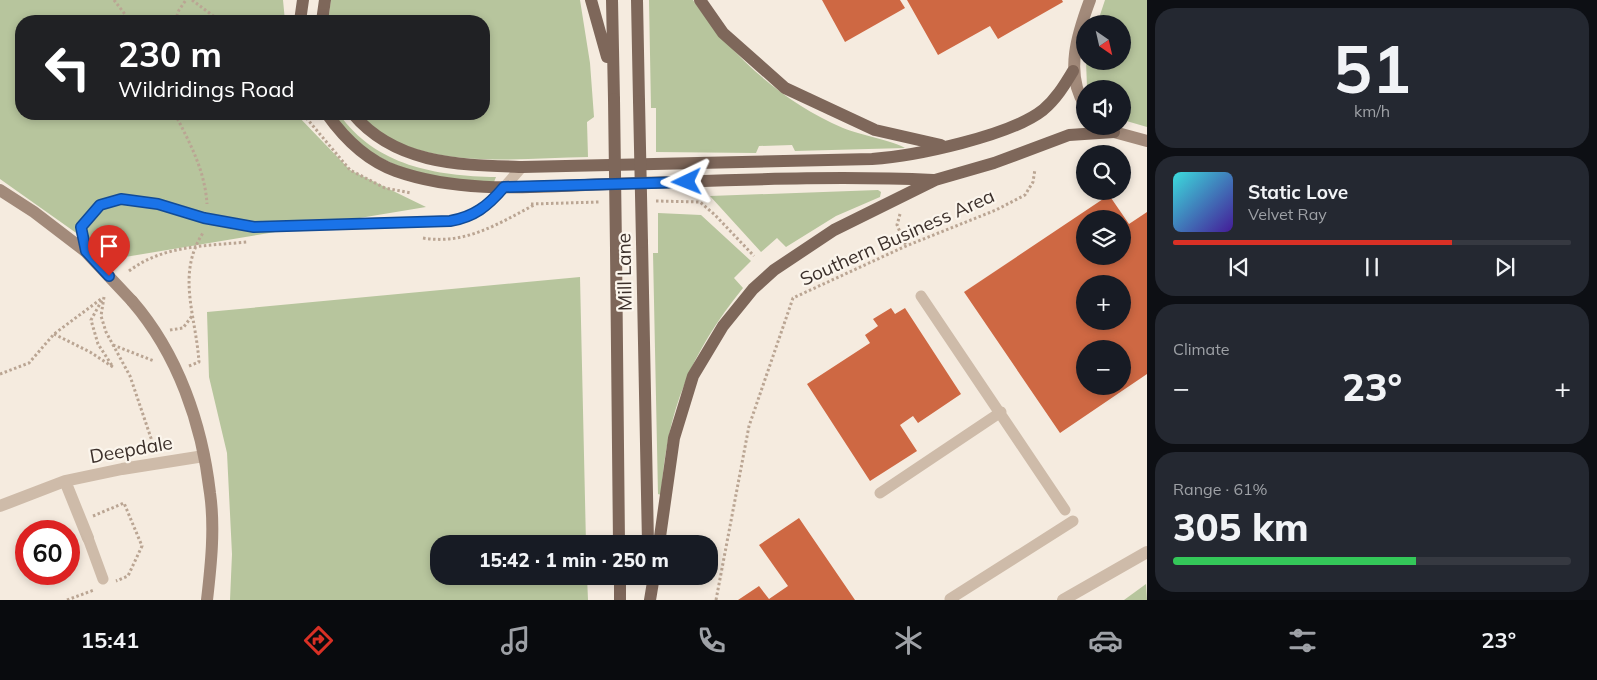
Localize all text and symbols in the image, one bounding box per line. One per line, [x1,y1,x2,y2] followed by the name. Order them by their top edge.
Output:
[1076,15,1131,70] north arrow
[1076,15,1131,395] map controls
[1333,28,1411,109] text: 51
[118,32,222,76] text: 230 m
[35,35,100,100] icon: left
[118,75,295,103] text: Wildridings Road
[1076,80,1131,135] button: sound
[1354,101,1390,121] text: km/h
[1076,145,1131,200] button: search
[660,155,712,207] position arrow
[1248,180,1348,204] text: Static Love
[796,183,998,291] street label: Southern Business Area
[1248,204,1327,224] text: Velvet Ray
[1076,210,1131,265] button: layers
[88,225,130,276] pin
[95,232,123,260] icon: arrive
[611,233,637,311] street label: Mill Lane
[1225,253,1253,281] icon: previous
[1358,253,1386,281] icon: pause
[1491,253,1519,281] icon: next
[1076,275,1131,330] button: +
[1173,339,1229,359] text: Climate
[1076,340,1131,395] button: −
[1342,363,1402,411] text: 23°
[1173,370,1190,405] text: −
[1554,370,1571,405] text: +
[88,430,174,468] street label: Deepdale
[1173,479,1268,499] text: Range · 61%
[1173,503,1309,551] text: 305 km
[15,520,80,585] speed limit sign: 60
[479,548,669,572] text: 15:42 · 1 min · 250 m
[301,623,336,658] icon: directions
[498,623,533,658] icon: music
[694,623,729,658] icon: phone
[891,623,926,658] icon: climate
[1088,623,1123,658] icon: car
[1285,623,1320,658] icon: filters
[81,626,139,654] text: 15:41
[1481,626,1516,654] text: 23°

